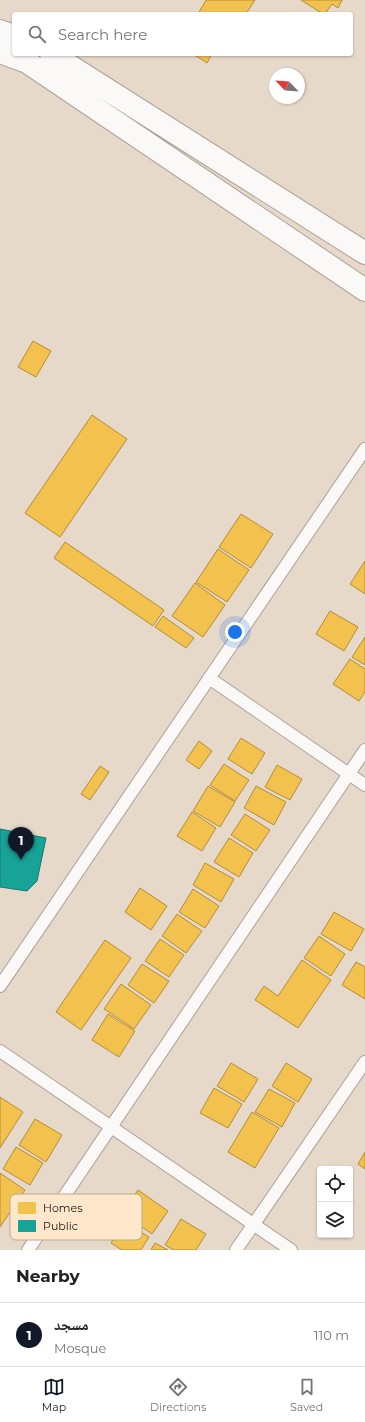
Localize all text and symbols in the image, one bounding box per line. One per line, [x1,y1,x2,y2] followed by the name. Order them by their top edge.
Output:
[12,12,353,56] search box
[26,23,48,45] icon: search
[58,25,147,44] text: Search here
[269,68,305,104] north arrow
[225,622,245,642] your location
[8,827,34,860] pin: 1
[317,1166,353,1238] map controls
[317,1166,353,1202] button: locate
[10,1194,142,1240] legend
[43,1201,83,1215] text: Homes
[317,1202,353,1238] button: layers
[43,1219,78,1233] text: Public
[16,1266,80,1286] text: Nearby
[54,1315,89,1334] text: مسجد
[26,1327,32,1343] text: 1
[314,1327,349,1343] text: 110 m
[54,1340,106,1356] text: Mosque
[42,1376,66,1414] tab: Map
[150,1376,206,1414] tab: Directions
[290,1376,323,1414] tab: Saved

